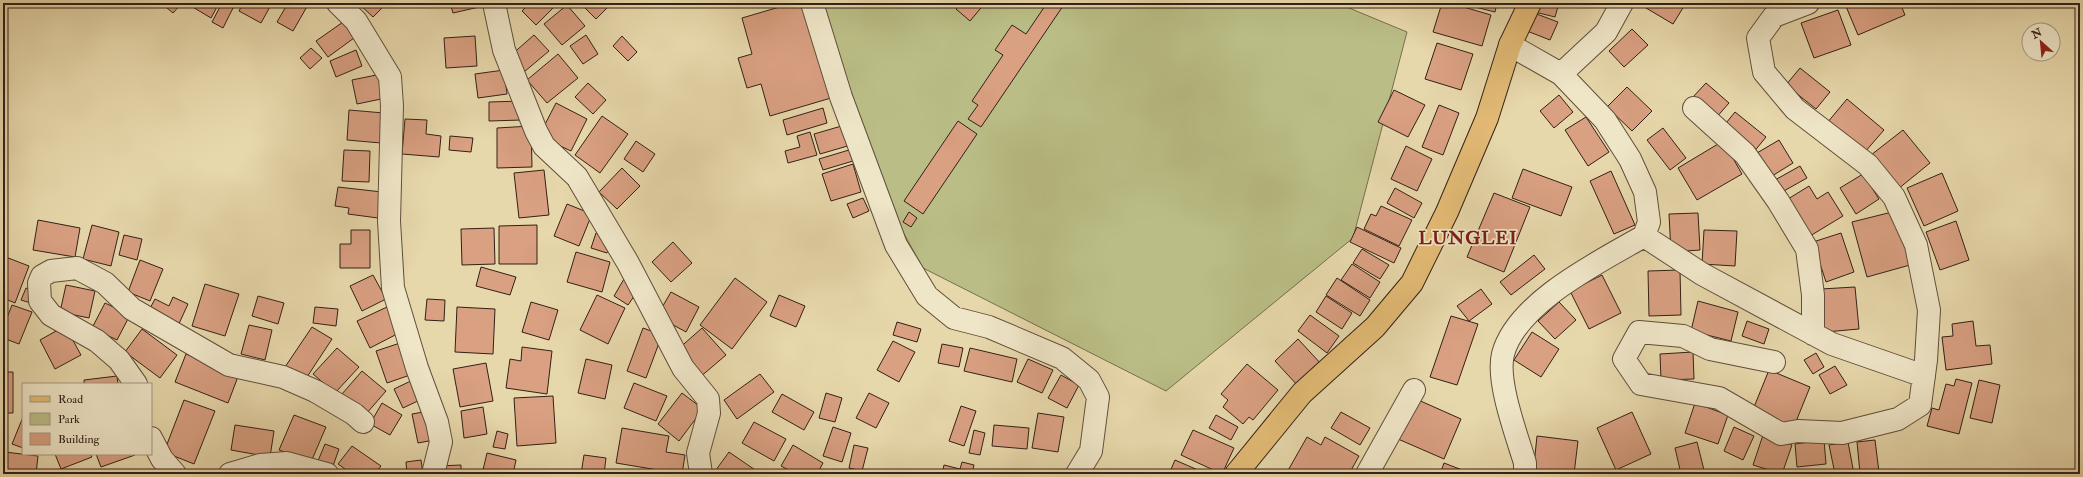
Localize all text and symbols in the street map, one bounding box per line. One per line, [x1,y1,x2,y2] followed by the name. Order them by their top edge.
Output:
[2021,22,2061,62] north arrow
[2028,25,2045,42] text: N
[1418,227,1518,250] district label: LUNGLEI
[22,383,152,455] legend
[58,392,83,407] text: Road
[58,412,80,427] text: Park
[58,432,101,447] text: Building

